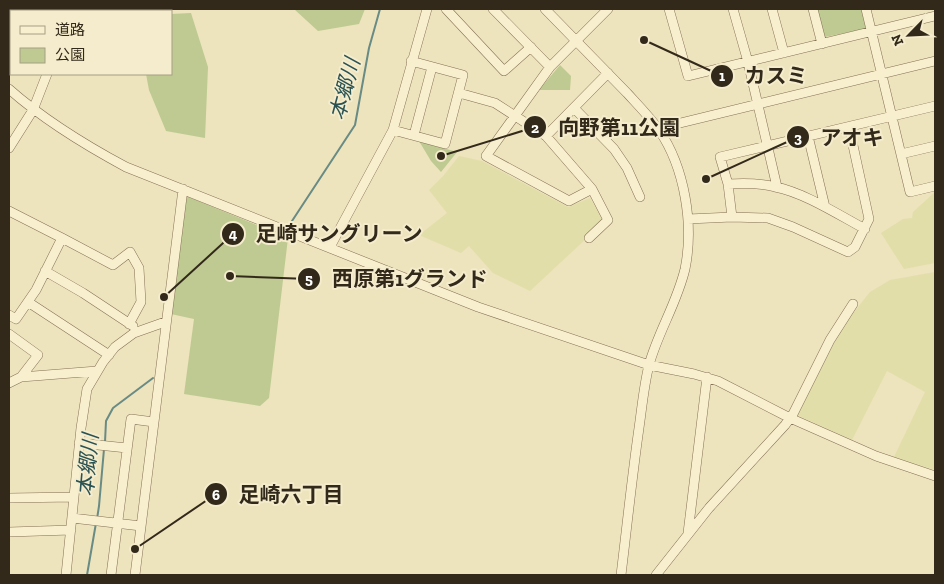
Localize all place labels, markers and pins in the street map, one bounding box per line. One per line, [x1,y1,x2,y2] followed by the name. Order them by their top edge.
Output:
[710,58,818,94] callout: カスミ
[523,109,690,145] callout: 向野第11公園
[786,119,894,155] callout: アオキ
[220,216,433,252] callout: 足崎サングリーン
[297,261,497,297] callout: 西原第1グランド
[204,476,354,512] callout: 足崎六丁目

